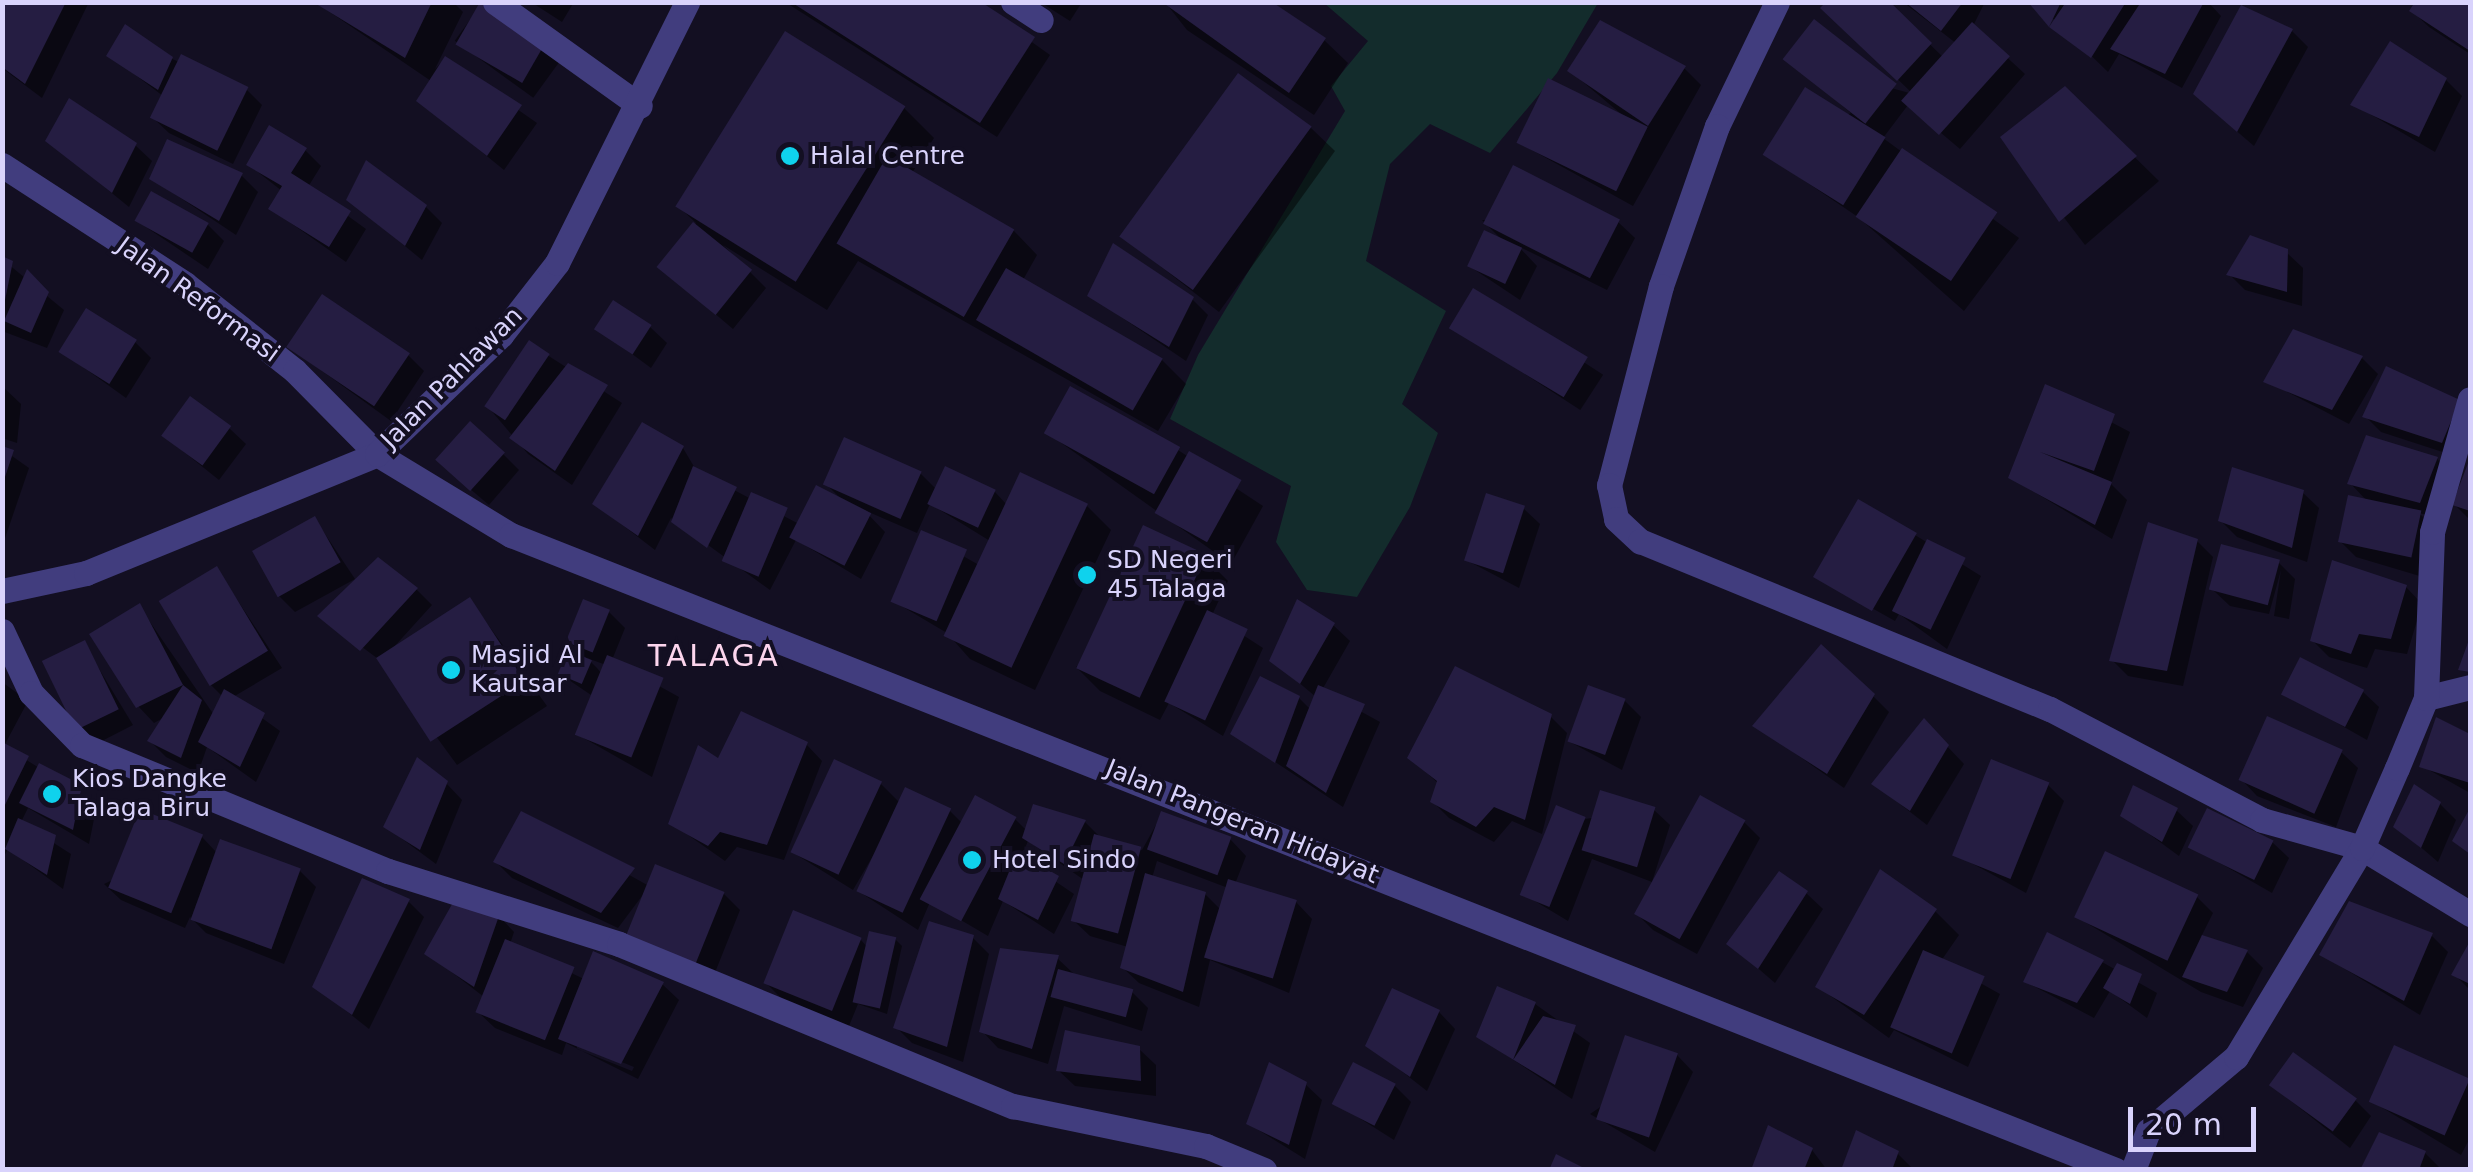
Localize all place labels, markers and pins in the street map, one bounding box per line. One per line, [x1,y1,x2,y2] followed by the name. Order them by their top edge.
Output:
[810,141,965,171] place label: Halal Centre
[779,145,801,167] marker: Halal Centre
[1107,546,1233,605] place label: SD Negeri 45 Talaga
[1076,564,1098,586] marker: SD Negeri 45 Talaga
[471,641,583,700] place label: Masjid Al Kautsar
[440,659,462,681] marker: Masjid Al Kautsar
[72,765,227,824] place label: Kios Dangke Talaga Biru
[41,783,63,805] marker: Kios Dangke Talaga Biru
[992,845,1136,875] place label: Hotel Sindo
[961,849,983,871] marker: Hotel Sindo

